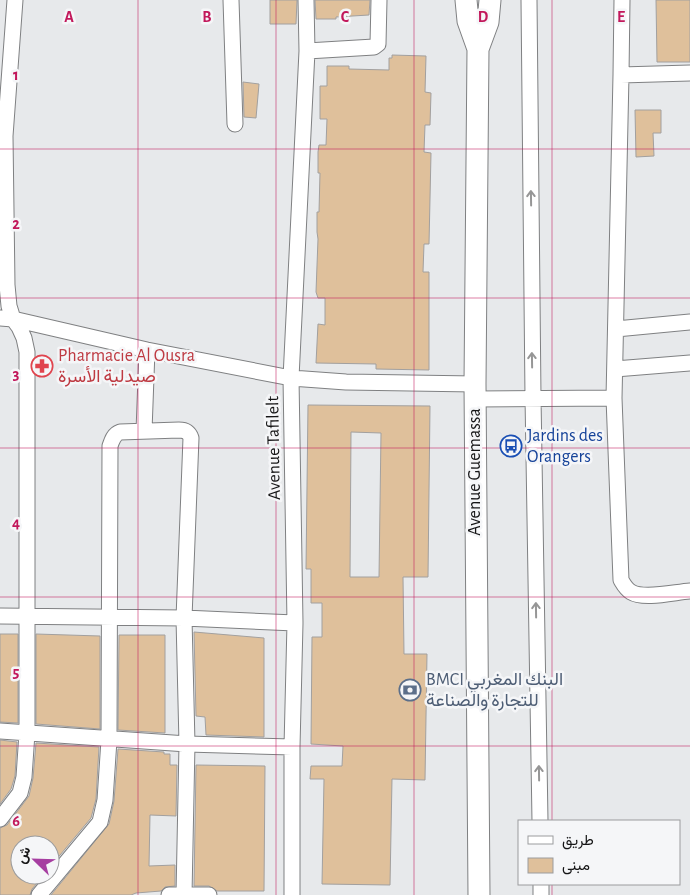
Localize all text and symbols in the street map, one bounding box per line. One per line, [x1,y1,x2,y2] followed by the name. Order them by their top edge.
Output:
[64,9,74,25] text: A
[202,9,212,25] text: B
[341,9,350,25] text: C
[478,9,489,25] text: D
[617,9,625,25] text: E
[13,67,19,83] text: 1
[526,190,536,206] one-way arrow
[12,216,20,232] text: 2
[58,347,195,387] place label: Pharmacie Al Ousra صيدلية الأسرة
[527,352,537,368] one-way arrow
[30,354,54,378] pharmacy icon: Pharmacie Al Ousra صيدلية الأسرة
[13,366,20,382] text: 3
[264,396,284,500] street label: Avenue Tafilelt
[466,408,484,536] street label: Avenue Guemassa
[527,427,603,466] place label: Jardins des Orangers
[499,434,523,458] bus stop icon: Jardins des Orangers
[12,515,20,531] text: 4
[532,602,541,618] one-way arrow
[13,664,20,680] text: 5
[426,671,563,711] place label: BMCI البنك المغربي للتجارة والصناعة
[398,678,422,702] bank icon: BMCI البنك المغربي للتجارة والصناعة
[534,765,544,781] one-way arrow
[12,813,20,829] text: 6
[518,820,680,885] legend
[562,833,594,850] text: طريق
[10,835,60,885] north arrow
[14,845,35,866] text: ش
[562,858,590,875] text: مبنى

